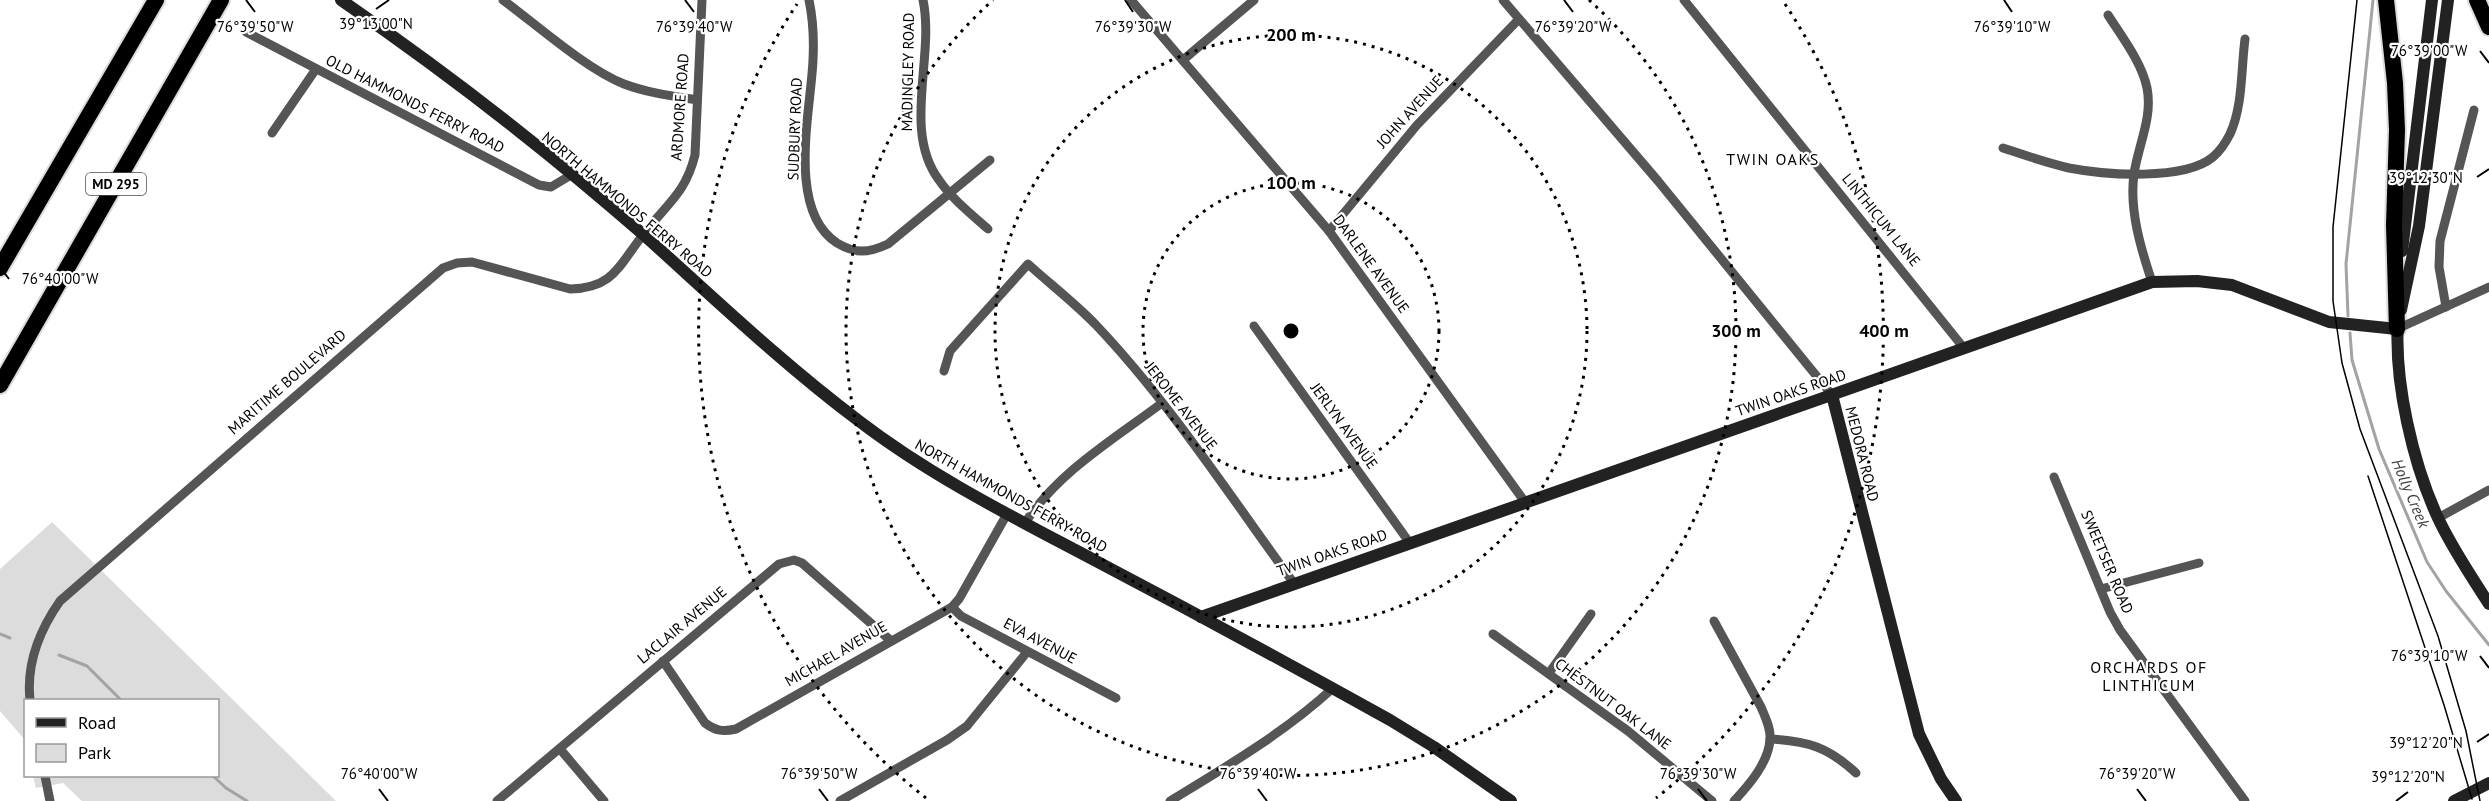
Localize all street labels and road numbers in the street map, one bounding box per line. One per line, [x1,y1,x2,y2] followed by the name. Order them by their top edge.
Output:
[897,13,918,131] street label: MADINGLEY ROAD
[323,50,508,157] street label: OLD HAMMONDS FERRY ROAD
[666,53,693,161] street label: ARDMORE ROAD
[1371,72,1447,153] street label: JOHN AVENUE
[783,77,806,181] street label: SUDBURY ROAD
[538,128,717,282] street label: NORTH HAMMONDS FERRY ROAD
[1838,169,1925,270] street label: LINTHICUM LANE
[86,173,146,195] road number: MD 295
[1329,211,1414,317] street label: DARLENE AVENUE
[224,325,350,438] street label: MARITIME BOULEVARD
[1140,357,1222,454] street label: JEROME AVENUE
[1733,365,1849,420] street label: TWIN OAKS ROAD
[1306,378,1382,473] street label: JERLYN AVENUE
[1841,404,1883,503] street label: MEDORA ROAD
[912,435,1111,556] street label: NORTH HAMMONDS FERRY ROAD
[2077,507,2138,616] street label: SWEETSER ROAD
[1274,525,1390,580] street label: TWIN OAKS ROAD
[633,582,730,668] street label: LACLAIR AVENUE
[1000,613,1080,668] street label: EVA AVENUE
[781,617,890,691] street label: MICHAEL AVENUE
[1551,654,1675,754] street label: CHESTNUT OAK LANE

